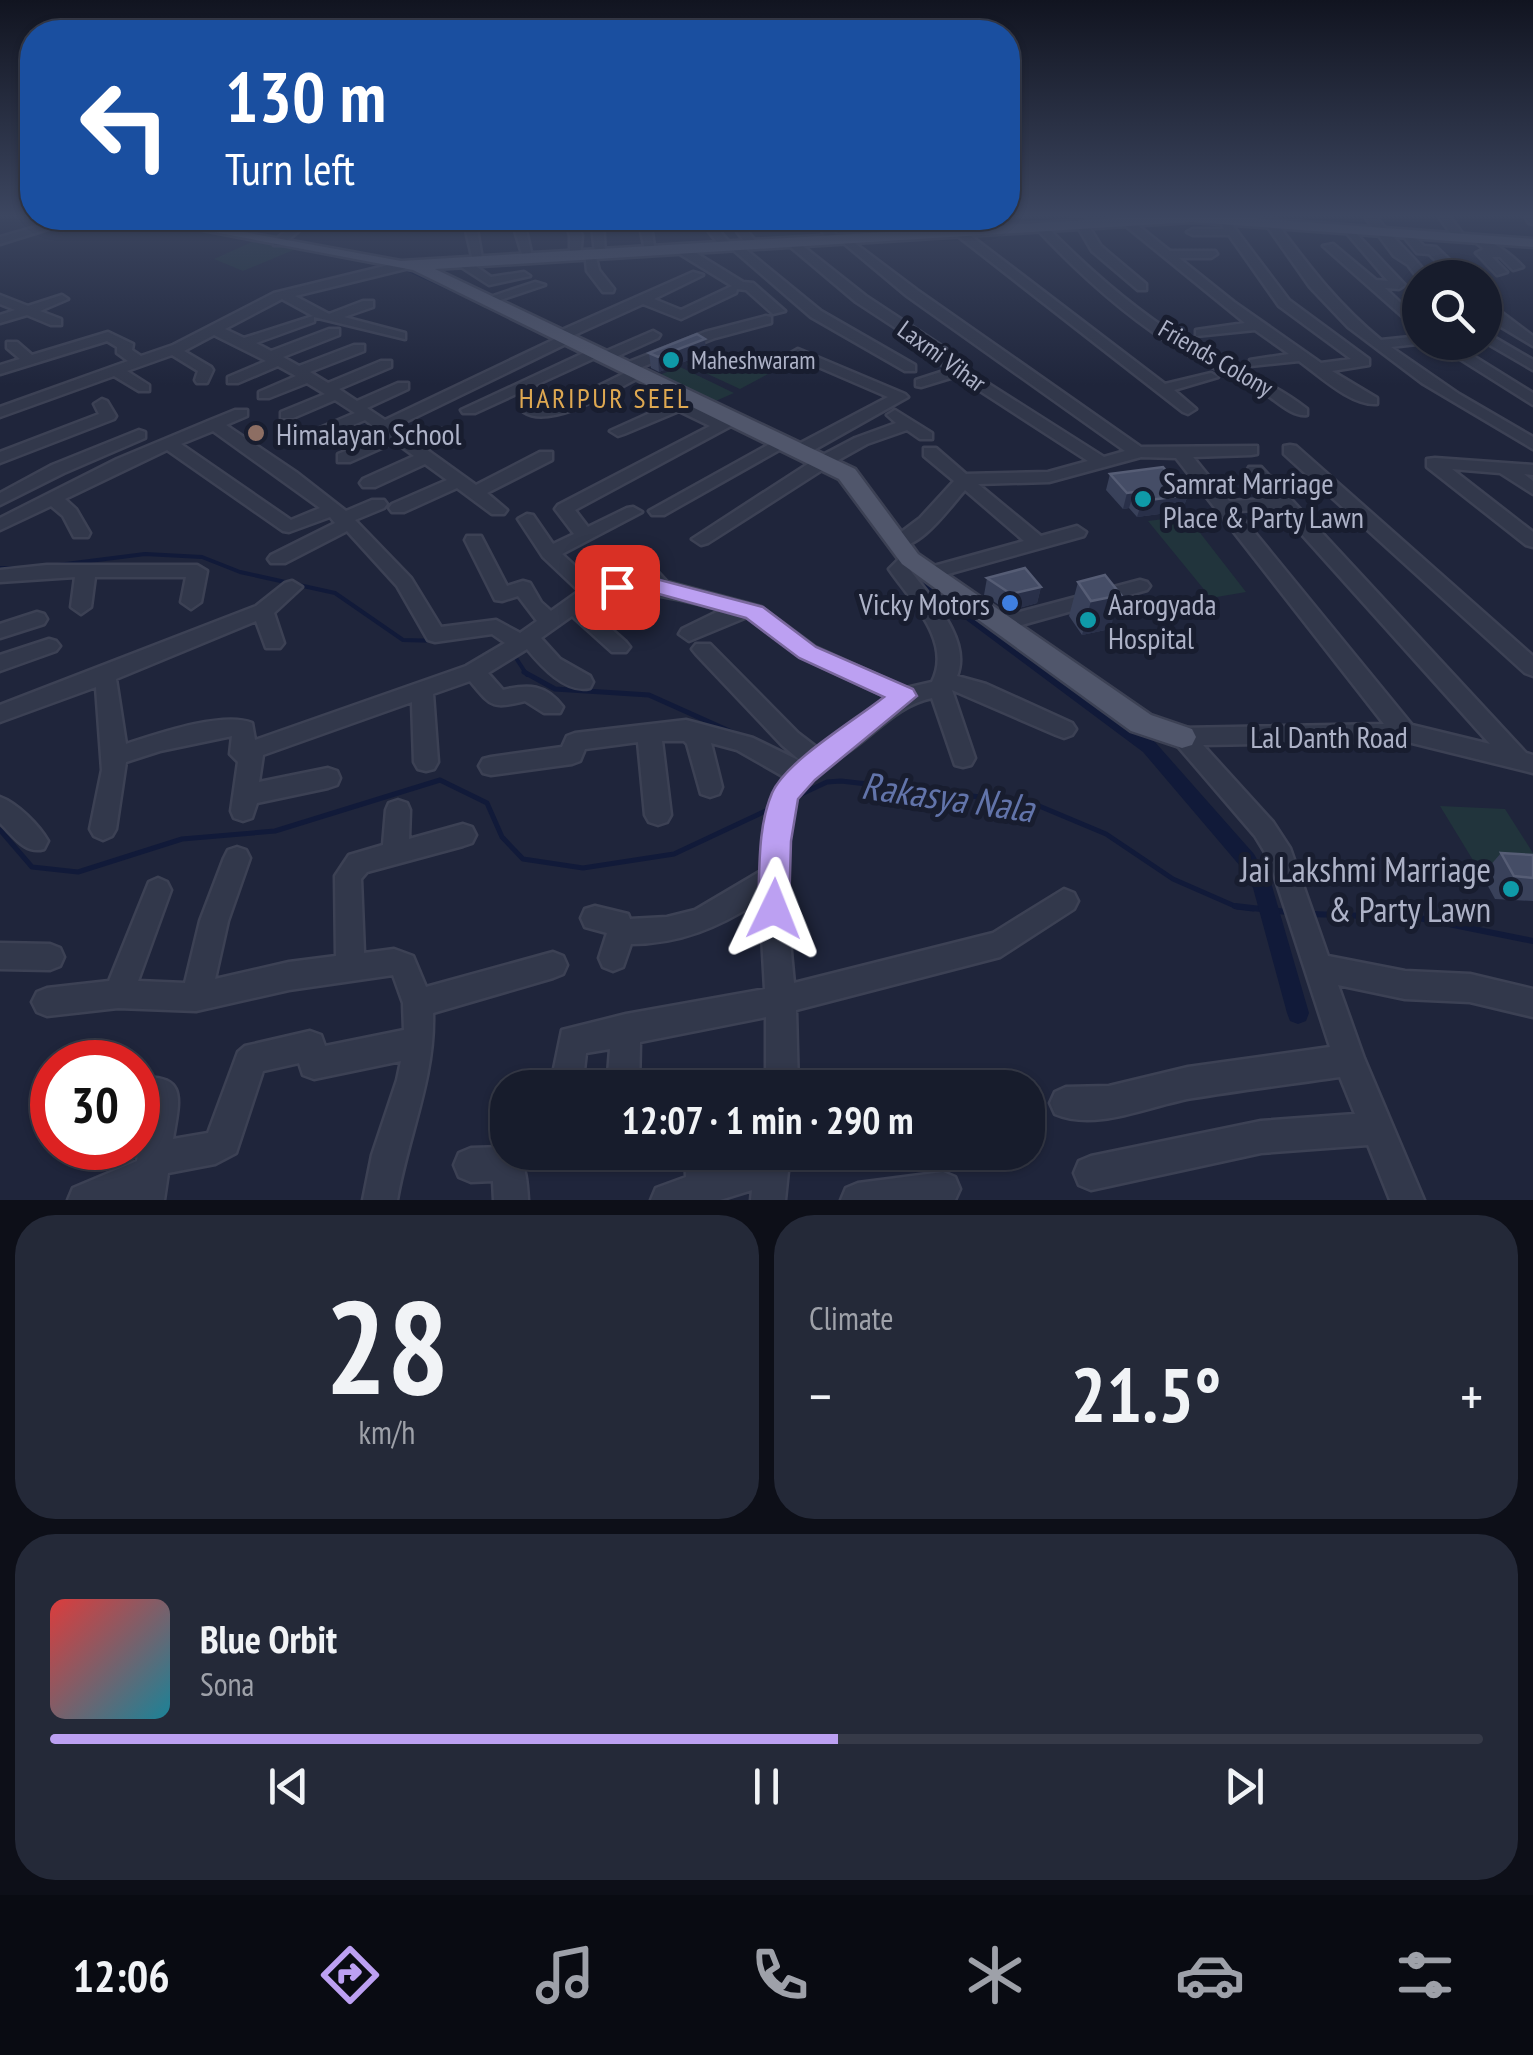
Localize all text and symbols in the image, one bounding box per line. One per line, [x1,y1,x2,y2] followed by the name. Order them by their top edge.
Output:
[225,51,386,141] text: 130 m
[60,60,190,190] icon: left
[225,139,355,197] text: Turn left
[1402,260,1502,360] map controls
[1402,260,1502,360] button: search
[1153,312,1280,404] street label: Friends Colony
[892,313,993,399] street label: Laxmi Vihar
[691,344,816,376] place label: Maheshwaram
[660,349,682,371] marker: Maheshwaram
[519,379,691,416] district label: HARIPUR SEEL
[276,414,462,453] place label: Himalayan School
[245,422,267,444] marker: Himalayan School
[1163,463,1364,536] place label: Samrat Marriage Place & Party Lawn
[1132,488,1154,510] marker: Samrat Marriage Place & Party Lawn
[575,545,660,630] pin
[590,560,645,615] icon: arrive
[858,584,990,623] place label: Vicky Motors
[1108,584,1217,657] place label: Aarogyada Hospital
[999,592,1021,614] marker: Vicky Motors
[1077,609,1099,631] marker: Aarogyada Hospital
[1250,717,1408,756] street label: Lal Danth Road
[859,760,1039,833] water label: Rakasya Nala
[1239,846,1491,932] place label: Jai Lakshmi Marriage & Party Lawn
[722,857,826,961] position arrow
[1500,878,1522,900] marker: Jai Lakshmi Marriage & Party Lawn
[30,1040,160,1170] speed limit sign: 30
[621,1095,914,1144] text: 12:07 · 1 min · 290 m
[325,1262,449,1430] text: 28
[809,1297,893,1339] text: Climate
[1071,1346,1221,1443] text: 21.5°
[809,1360,832,1431] text: −
[1460,1360,1483,1431] text: +
[359,1411,415,1453] text: km/h
[200,1614,337,1663] text: Blue Orbit
[200,1663,254,1705] text: Sona
[261,1759,316,1814] icon: previous
[739,1759,794,1814] icon: pause
[1217,1759,1272,1814] icon: next
[315,1940,385,2010] icon: directions
[530,1940,600,2010] icon: music
[745,1940,815,2010] icon: phone
[960,1940,1030,2010] icon: climate
[1175,1940,1245,2010] icon: car
[1390,1940,1460,2010] icon: filters
[73,1946,170,2004] text: 12:06

